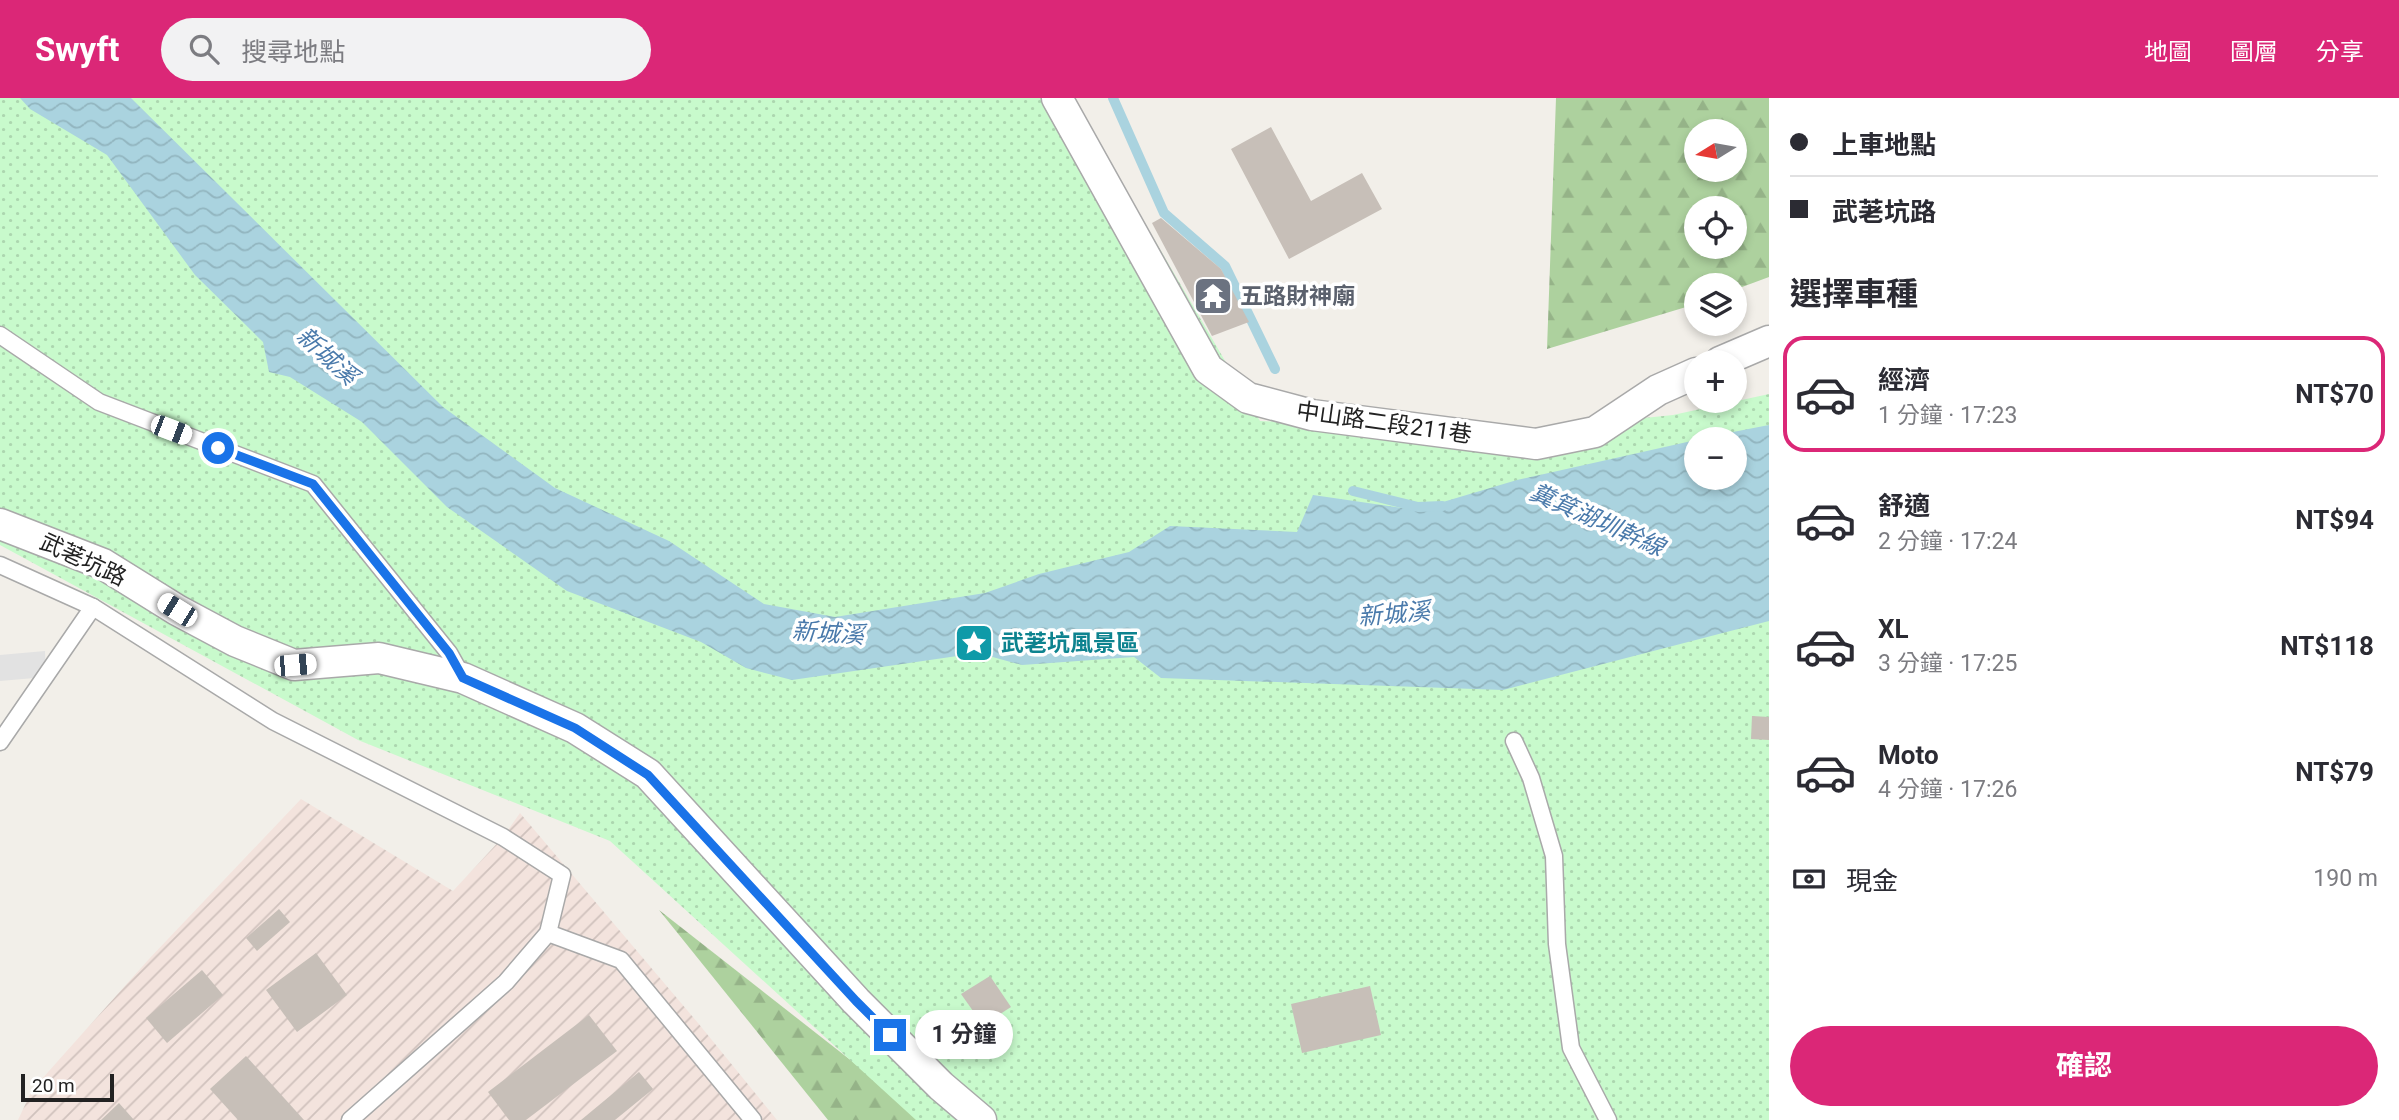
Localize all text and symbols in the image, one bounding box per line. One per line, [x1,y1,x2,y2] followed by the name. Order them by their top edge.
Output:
[161,18,651,81] search box
[35,30,119,69] text: Swyft
[185,30,223,68] icon: search
[241,37,345,67] text: 搜尋地點
[2144,38,2192,66] text: 地圖
[2230,38,2278,66] text: 圖層
[2316,38,2364,66] text: 分享
[1684,119,1746,182] north arrow
[1684,119,1747,490] map controls
[1832,130,1936,160] text: 上車地點
[1684,196,1747,259] button: locate
[1832,197,1936,227] text: 武荖坑路
[1684,273,1747,336] button: layers
[1192,275,1234,317] temple icon: 五路財神廟
[1790,275,1918,313] text: 選擇車種
[1240,283,1355,310] place label: 五路財神廟
[291,322,365,393] water label: 新城溪
[1684,350,1747,413] button: +
[1794,363,1857,426] icon: car
[1878,365,1930,395] text: 經濟
[2295,379,2374,409] text: NT$70
[1295,397,1473,449] street label: 中山路二段211巷
[1878,402,2017,429] text: 1 分鐘 · 17:23
[148,413,195,447] car
[1684,427,1747,490] button: −
[202,432,234,464] route start
[1526,478,1671,563] water label: 糞箕湖圳幹線
[1794,489,1857,552] icon: car
[1878,491,1930,521] text: 舒適
[2295,505,2374,535] text: NT$94
[36,528,130,592] street label: 武荖坑路
[1878,528,2017,555] text: 2 分鐘 · 17:24
[154,590,201,630] car
[1357,597,1434,631] water label: 新城溪
[1878,614,1909,644] text: XL
[1794,615,1857,678] icon: car
[791,617,868,650] water label: 新城溪
[953,622,995,664] place icon: 武荖坑風景區
[1001,630,1139,657] place label: 武荖坑風景區
[2280,631,2374,661] text: NT$118
[1878,650,2017,677] text: 3 分鐘 · 17:25
[274,653,317,677] car
[1878,740,1939,770] text: Moto
[1794,741,1857,804] icon: car
[2295,757,2374,787] text: NT$79
[1878,776,2017,803] text: 4 分鐘 · 17:26
[1790,860,1828,898] icon: cash
[2313,865,2378,892] text: 190 m
[1846,866,1898,896] text: 現金
[914,1010,1012,1060] callout: 1 分鐘
[874,1019,906,1051] route end
[932,1021,996,1048] text: 1 分鐘
[1790,1026,2378,1106] button: 確認
[21,1071,114,1103] scale bar
[32,1074,75,1097] text: 20 m

